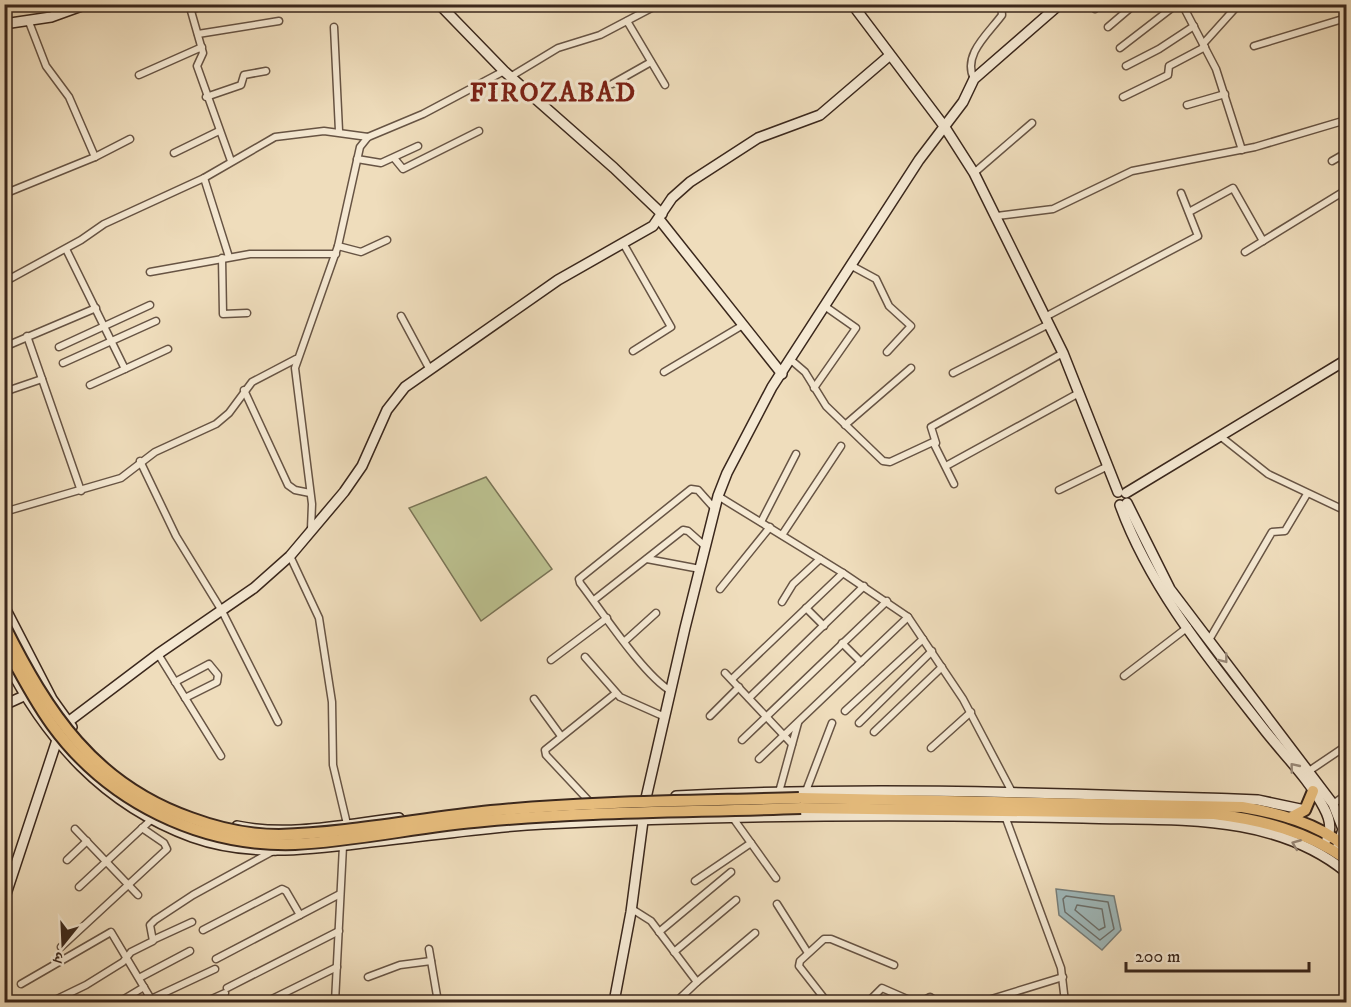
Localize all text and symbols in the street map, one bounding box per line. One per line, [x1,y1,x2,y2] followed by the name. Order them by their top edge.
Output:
[470,76,637,110] district label: FIROZABAD
[1216,652,1227,663] one-way arrow
[1291,763,1302,774] one-way arrow
[1291,839,1302,851] one-way arrow
[33,914,93,974] north arrow
[1126,935,1309,973] scale bar
[50,946,67,968] text: उ
[1135,946,1181,968] text: 200 m

